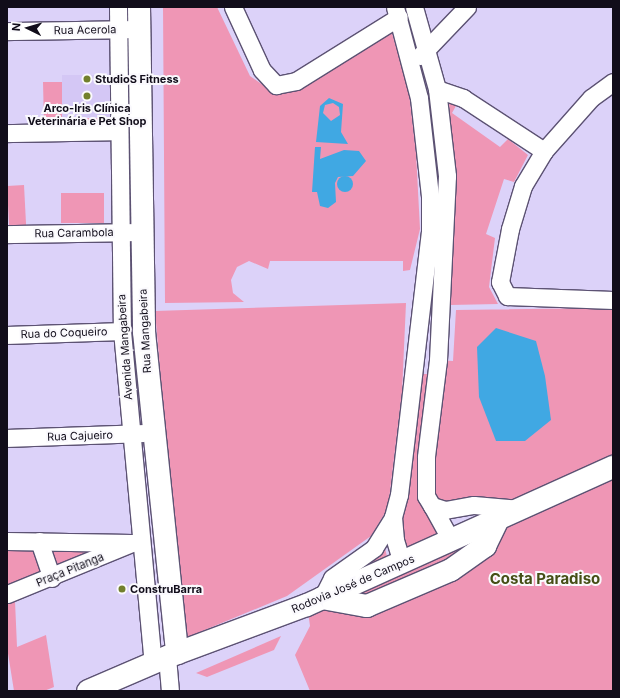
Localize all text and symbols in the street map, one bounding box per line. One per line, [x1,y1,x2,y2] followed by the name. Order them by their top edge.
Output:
[8,8,48,48] north arrow
[9,22,23,32] text: N
[54,23,116,37] street label: Rua Acerola
[95,72,179,86] place label: StudioS Fitness
[82,74,92,84] marker: StudioS Fitness
[82,91,92,101] marker: Arco-Iris Clínica Veterinária e Pet Shop
[28,102,146,128] place label: Arco-Iris Clínica Veterinária e Pet Shop
[34,226,114,240] street label: Rua Carambola
[136,288,154,374] street label: Rua Mangabeira
[115,294,135,400] street label: Avenida Mangabeira
[20,325,108,341] street label: Rua do Coqueiro
[47,428,113,444] street label: Rua Cajueiro
[34,550,106,590] street label: Praça Pitanga
[290,552,416,616] street label: Rodovia José de Campos
[490,570,600,588] district label: Costa Paradiso
[130,582,202,596] place label: ConstruBarra
[117,584,127,594] marker: ConstruBarra

